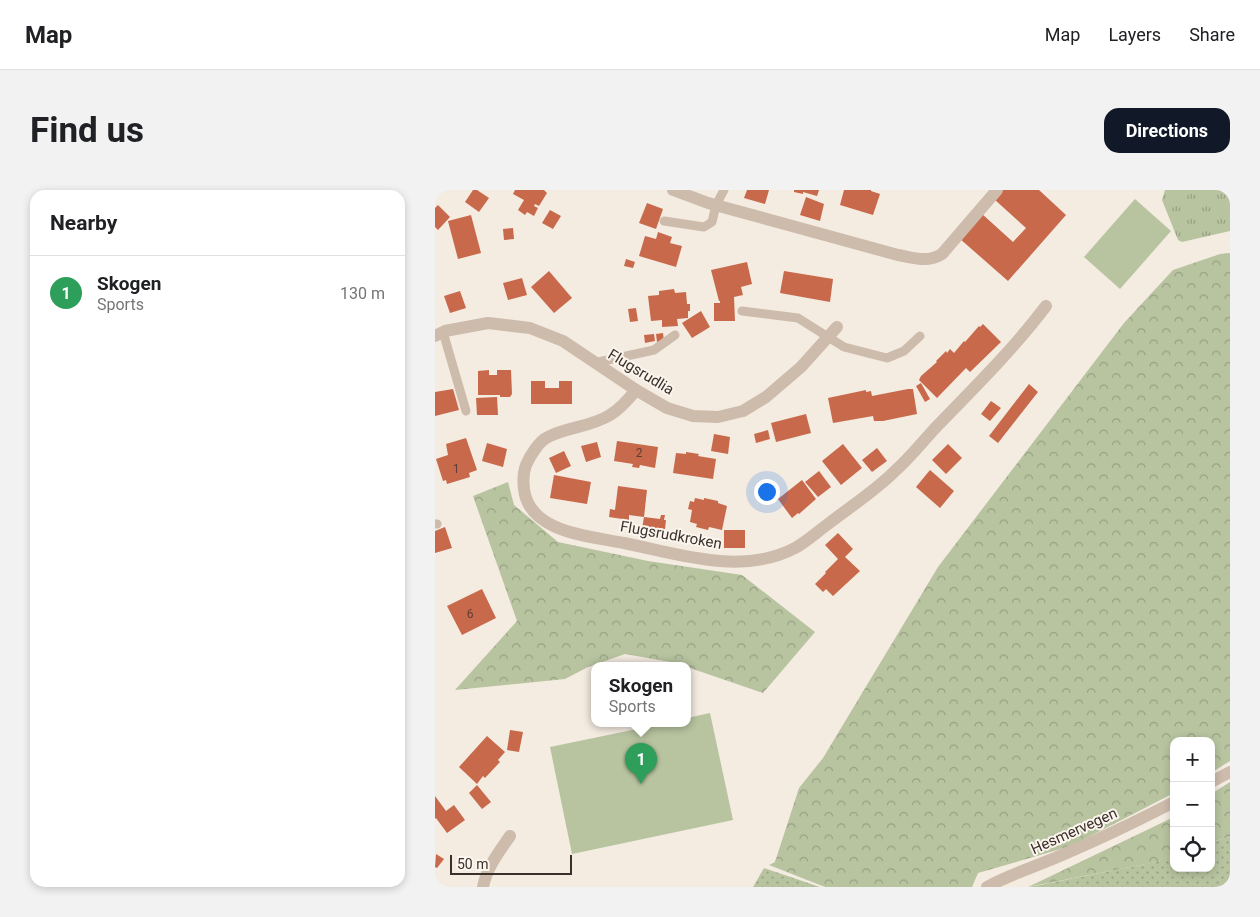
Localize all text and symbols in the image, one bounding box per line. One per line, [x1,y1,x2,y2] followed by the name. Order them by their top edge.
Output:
[25,21,72,49] text: Map
[1045,24,1080,45] text: Map
[1108,24,1161,45] text: Layers
[1189,24,1235,45] text: Share
[1104,108,1230,153] button: Directions
[30,110,144,151] text: Find us
[50,211,117,235] text: Nearby
[97,272,161,295] text: Skogen
[61,284,71,303] text: 1
[340,284,385,303] text: 130 m
[97,295,144,314] text: Sports
[605,345,677,399] street label: Flugsrudlia
[636,446,643,460] house number: 2
[453,462,459,476] house number: 1
[754,479,780,505] your location
[619,517,723,553] street label: Flugsrudkroken
[467,607,474,621] house number: 6
[591,662,691,727] popup
[609,674,673,697] text: Skogen
[609,697,656,716] text: Sports
[1170,737,1215,872] map controls
[1170,737,1215,782] button: +
[625,743,657,784] pin: 1
[1170,782,1215,827] button: −
[1028,804,1120,858] street label: Hesmervegen
[1170,827,1215,872] button: locate
[450,852,573,875] scale bar
[457,856,489,872] text: 50 m

